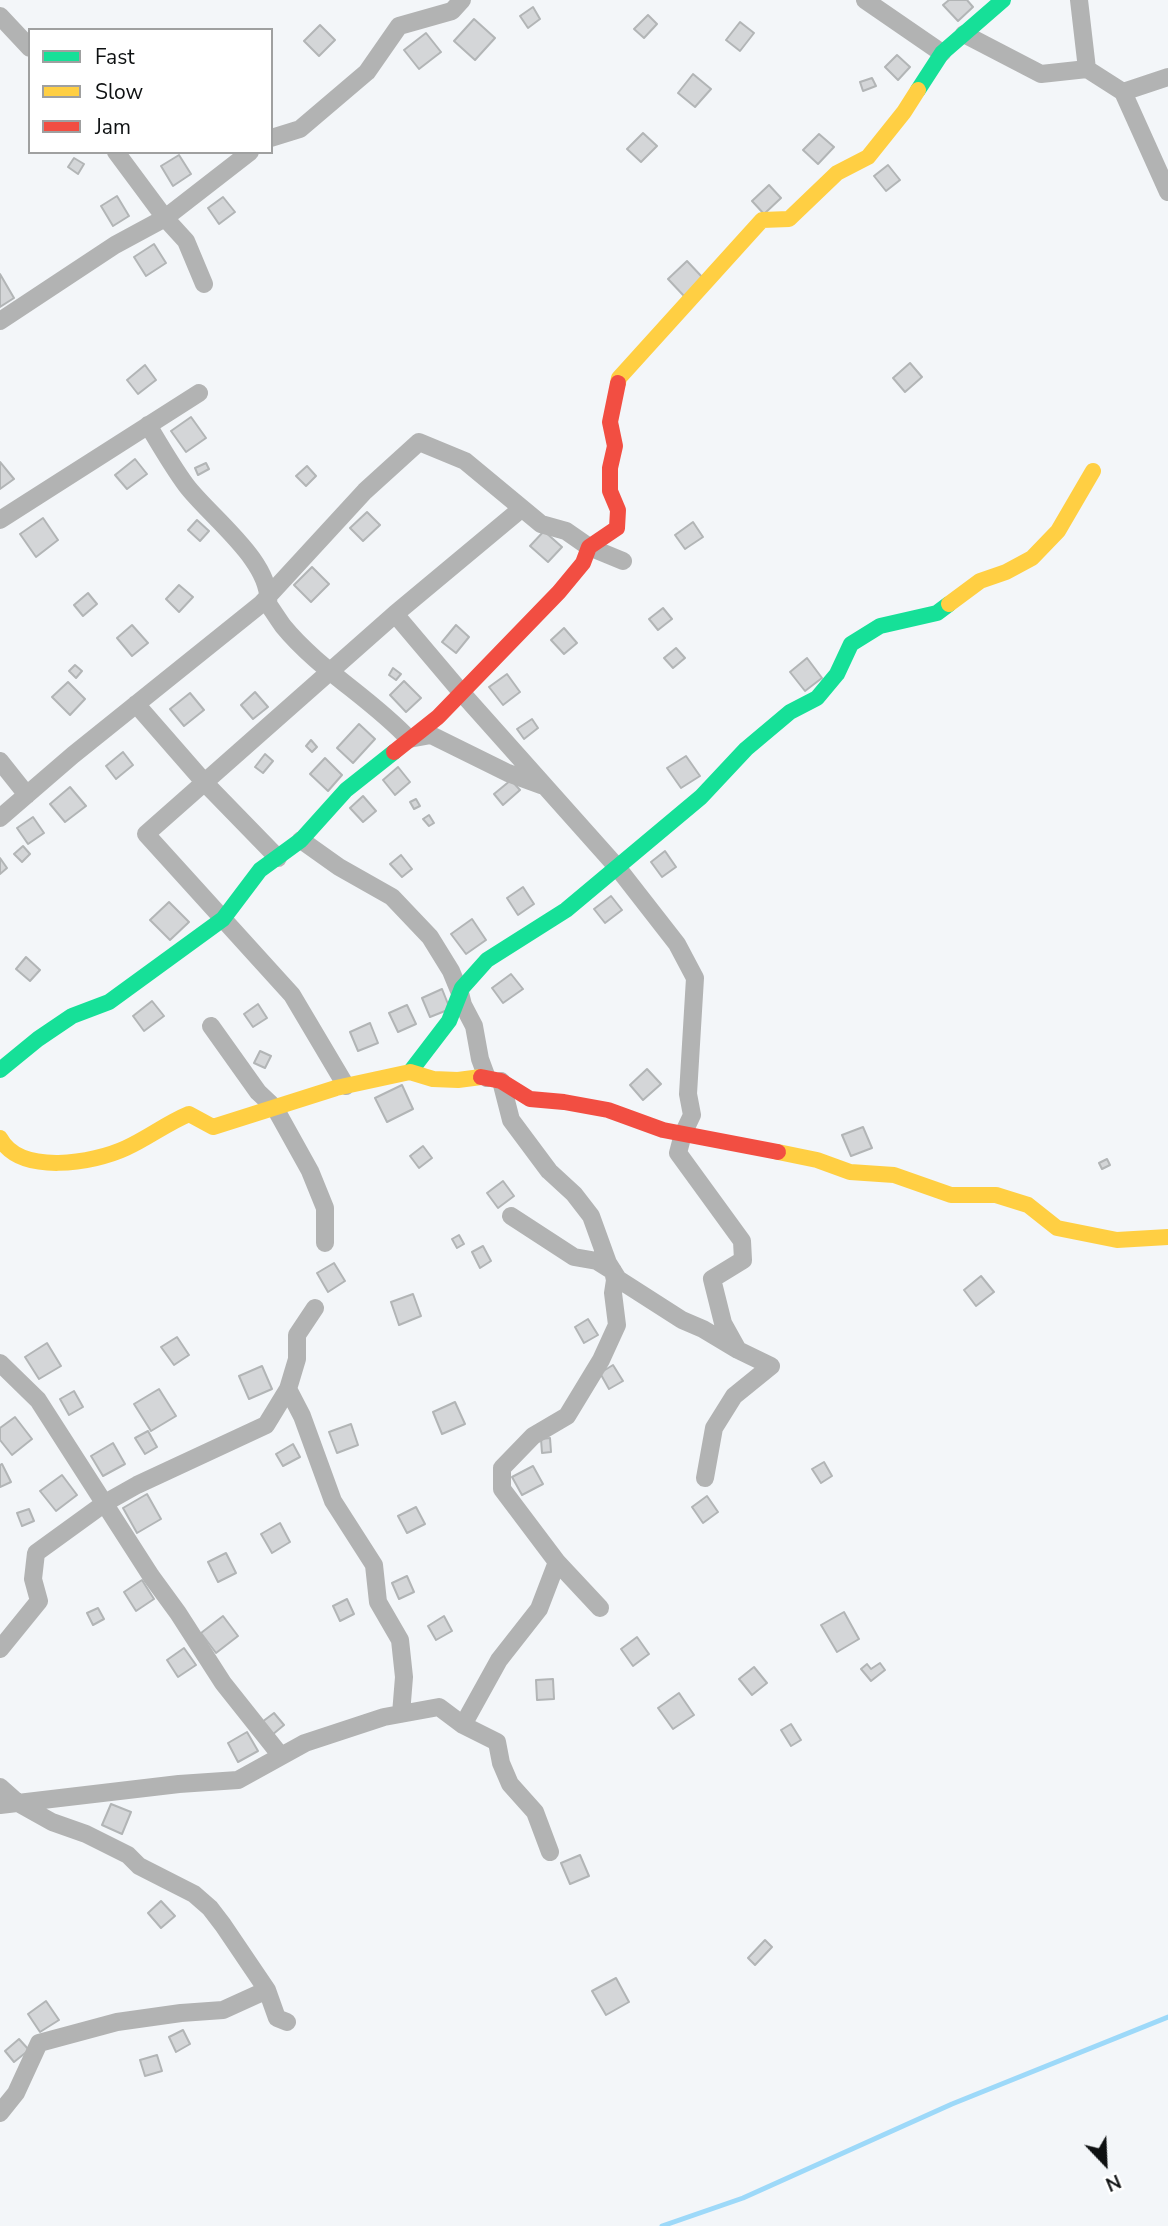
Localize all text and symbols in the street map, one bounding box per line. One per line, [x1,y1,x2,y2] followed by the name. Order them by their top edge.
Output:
[28,28,273,154] legend
[95,43,135,71] text: Fast
[95,78,143,106] text: Slow
[95,113,131,141] text: Jam
[1070,2128,1140,2198] north arrow
[1102,2168,1125,2197] text: N

